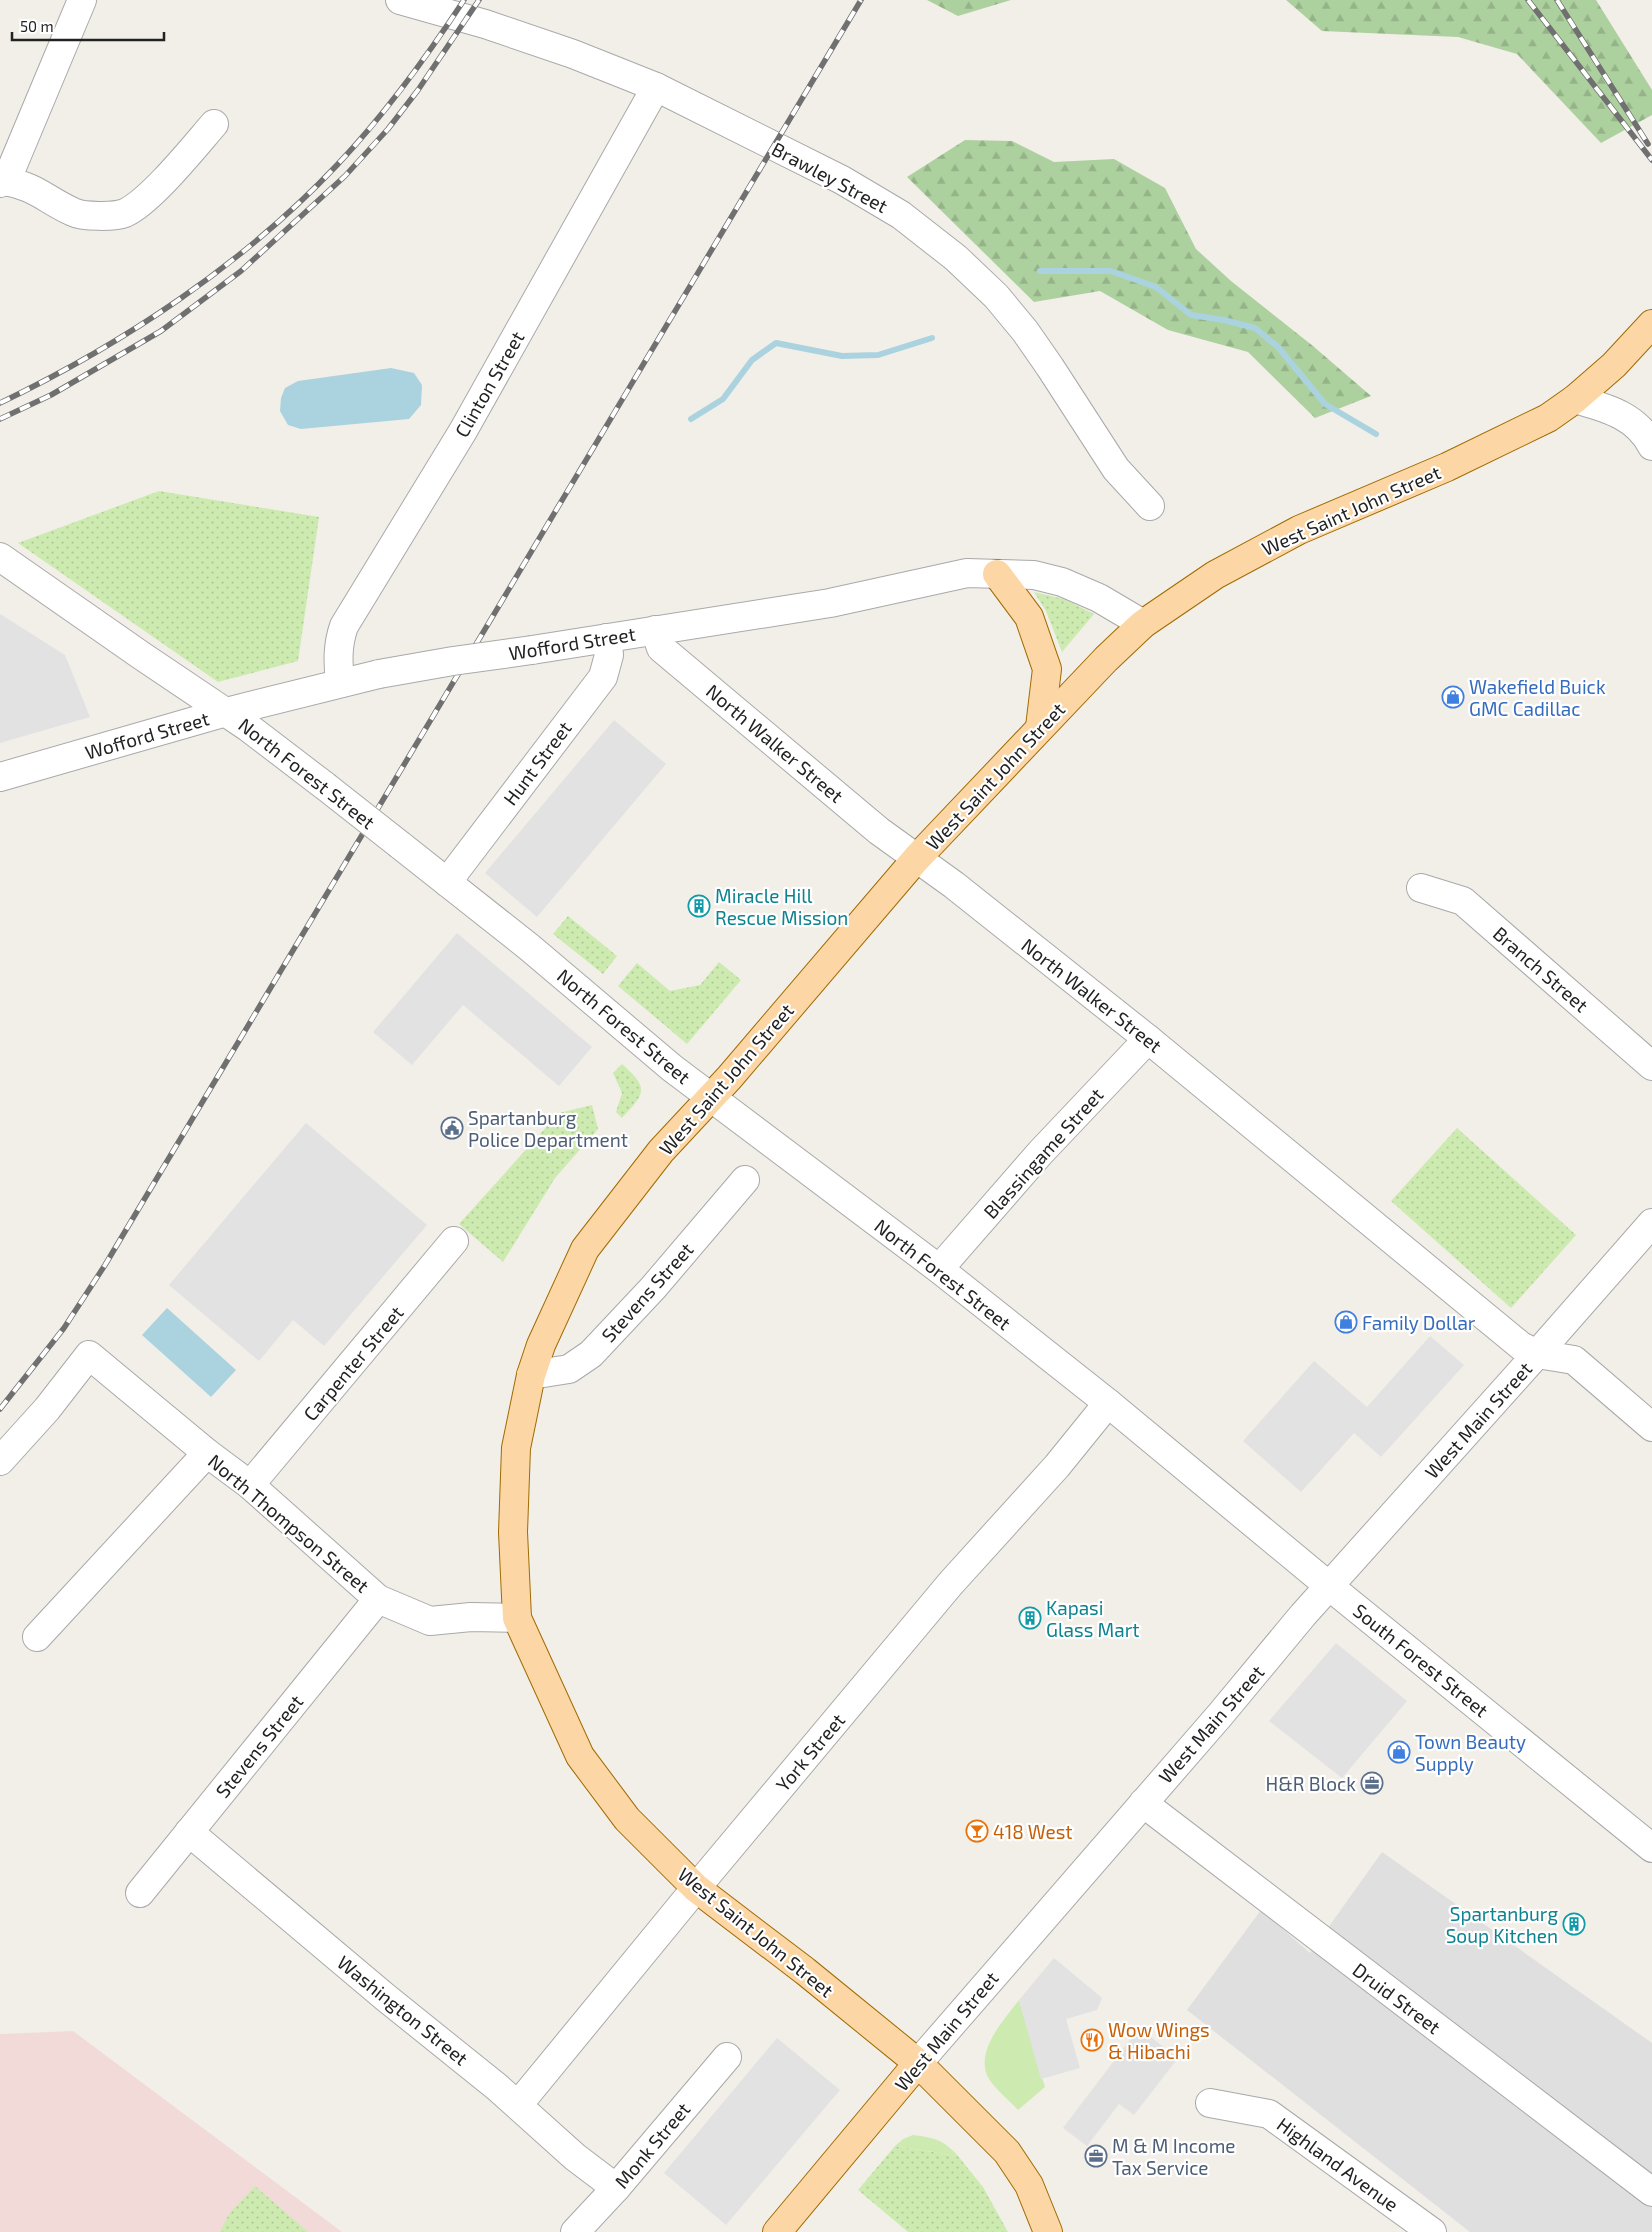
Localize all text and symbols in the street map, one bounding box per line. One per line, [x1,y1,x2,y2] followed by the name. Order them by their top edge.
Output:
[12,10,165,42] scale bar
[20,17,54,35] text: 50 m
[768,137,892,217] street label: Brawley Street
[449,327,529,441] street label: Clinton Street
[1258,460,1444,560] street label: West Saint John Street
[507,622,637,664] street label: Wofford Street
[1469,675,1606,720] place label: Wakefield Buick GMC Cadillac
[702,679,848,807] street label: North Walker Street
[1441,685,1465,709] shop icon: Wakefield Buick GMC Cadillac
[921,697,1069,855] street label: West Saint John Street
[82,706,212,764] street label: Wofford Street
[234,713,380,833] street label: North Forest Street
[498,717,576,809] street label: Hunt Street
[715,884,848,929] place label: Miracle Hill Rescue Mission
[687,894,711,918] building icon: Miracle Hill Rescue Mission
[1489,922,1593,1016] street label: Branch Street
[1017,933,1167,1057] street label: North Walker Street
[553,964,695,1088] street label: North Forest Street
[654,999,798,1159] street label: West Saint John Street
[978,1083,1108,1223] street label: Blassingame Street
[468,1106,628,1151] place label: Spartanburg Police Department
[440,1116,464,1140] public building icon: Spartanburg Police Department
[870,1214,1016,1334] street label: North Forest Street
[596,1238,698,1346] street label: Stevens Street
[298,1301,408,1425] street label: Carpenter Street
[1334,1310,1358,1334] shop icon: Family Dollar
[1362,1311,1476,1334] place label: Family Dollar
[1420,1357,1536,1483] street label: West Main Street
[204,1449,374,1597] street label: North Thompson Street
[1046,1596,1140,1641] place label: Kapasi Glass Mart
[1349,1599,1493,1721] street label: South Forest Street
[1018,1606,1042,1630] building icon: Kapasi Glass Mart
[1153,1660,1269,1788] street label: West Main Street
[210,1690,308,1802] street label: Stevens Street
[771,1708,849,1796] street label: York Street
[1415,1730,1526,1775] place label: Town Beauty Supply
[1387,1740,1411,1764] shop icon: Town Beauty Supply
[1360,1771,1384,1795] office icon: H&R Block
[1265,1772,1356,1795] place label: H&R Block
[965,1819,989,1843] bar icon: 418 West
[993,1820,1073,1843] place label: 418 West
[674,1862,838,2002] street label: West Saint John Street
[1446,1902,1558,1947] place label: Spartanburg Soup Kitchen
[1562,1912,1586,1936] building icon: Spartanburg Soup Kitchen
[333,1950,473,2070] street label: Washington Street
[1349,1958,1445,2038] street label: Druid Street
[889,1967,1003,2095] street label: West Main Street
[1108,2018,1210,2063] place label: Wow Wings & Hibachi
[1080,2028,1104,2052] restaurant icon: Wow Wings & Hibachi
[609,2097,695,2193] street label: Monk Street
[1273,2112,1403,2216] street label: Highland Avenue
[1112,2134,1236,2179] place label: M & M Income Tax Service
[1084,2144,1108,2168] office icon: M & M Income Tax Service

